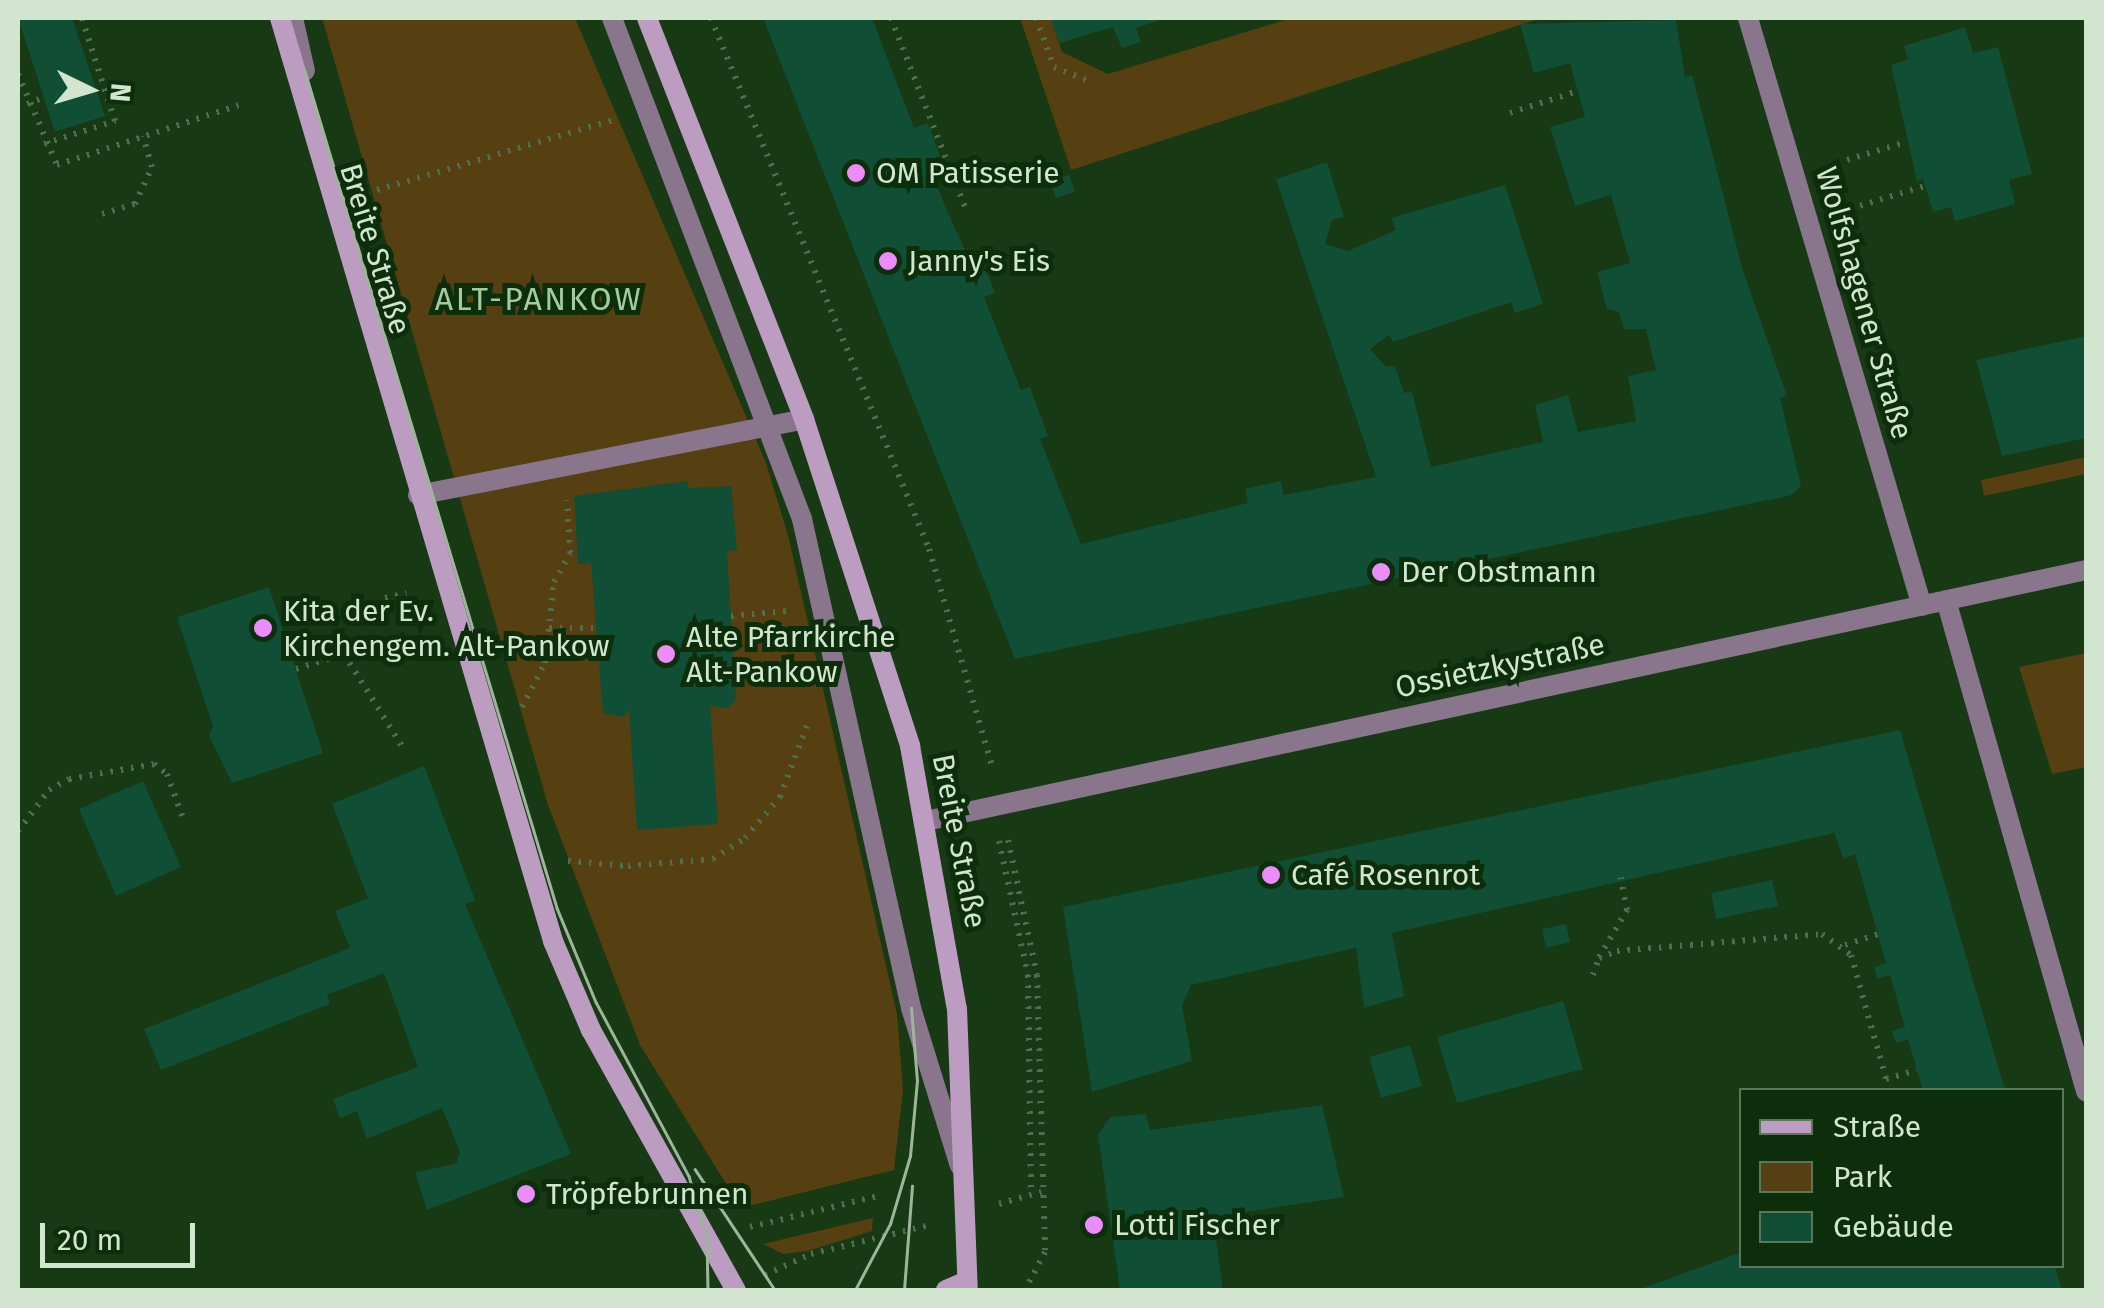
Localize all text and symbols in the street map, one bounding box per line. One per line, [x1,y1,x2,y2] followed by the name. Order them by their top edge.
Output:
[40,40,140,140] north arrow
[103,82,138,103] text: N
[876,155,1060,191] place label: OM Patisserie
[332,159,418,339] street label: Breite Straße
[845,162,867,184] marker: OM Patisserie
[1808,163,1920,443] street label: Wolfshagener Straße
[908,243,1050,279] place label: Janny's Eis
[877,250,899,272] marker: Janny's Eis
[435,280,643,318] district label: ALT-PANKOW
[1401,554,1597,590] place label: Der Obstmann
[1370,561,1392,583] marker: Der Obstmann
[283,593,609,664] place label: Kita der Ev. Kirchengem. Alt-Pankow
[252,617,274,639] marker: Kita der Ev. Kirchengem. Alt-Pankow
[686,619,896,690] place label: Alte Pfarrkirche Alt-Pankow
[1392,626,1608,706] street label: Ossietzkystraße
[655,643,677,665] marker: Alte Pfarrkirche Alt-Pankow
[924,751,994,931] street label: Breite Straße
[1291,857,1480,893] place label: Café Rosenrot
[1260,864,1282,886] marker: Café Rosenrot
[1739,1088,2064,1268] legend
[1833,1109,1921,1145] text: Straße
[1833,1159,1892,1195] text: Park
[546,1176,749,1212] place label: Tröpfebrunnen
[515,1183,537,1205] marker: Tröpfebrunnen
[45,1203,200,1265] scale bar
[1114,1207,1280,1243] place label: Lotti Fischer
[1833,1209,1954,1245] text: Gebäude
[1083,1214,1105,1236] marker: Lotti Fischer
[57,1222,122,1258] text: 20 m

